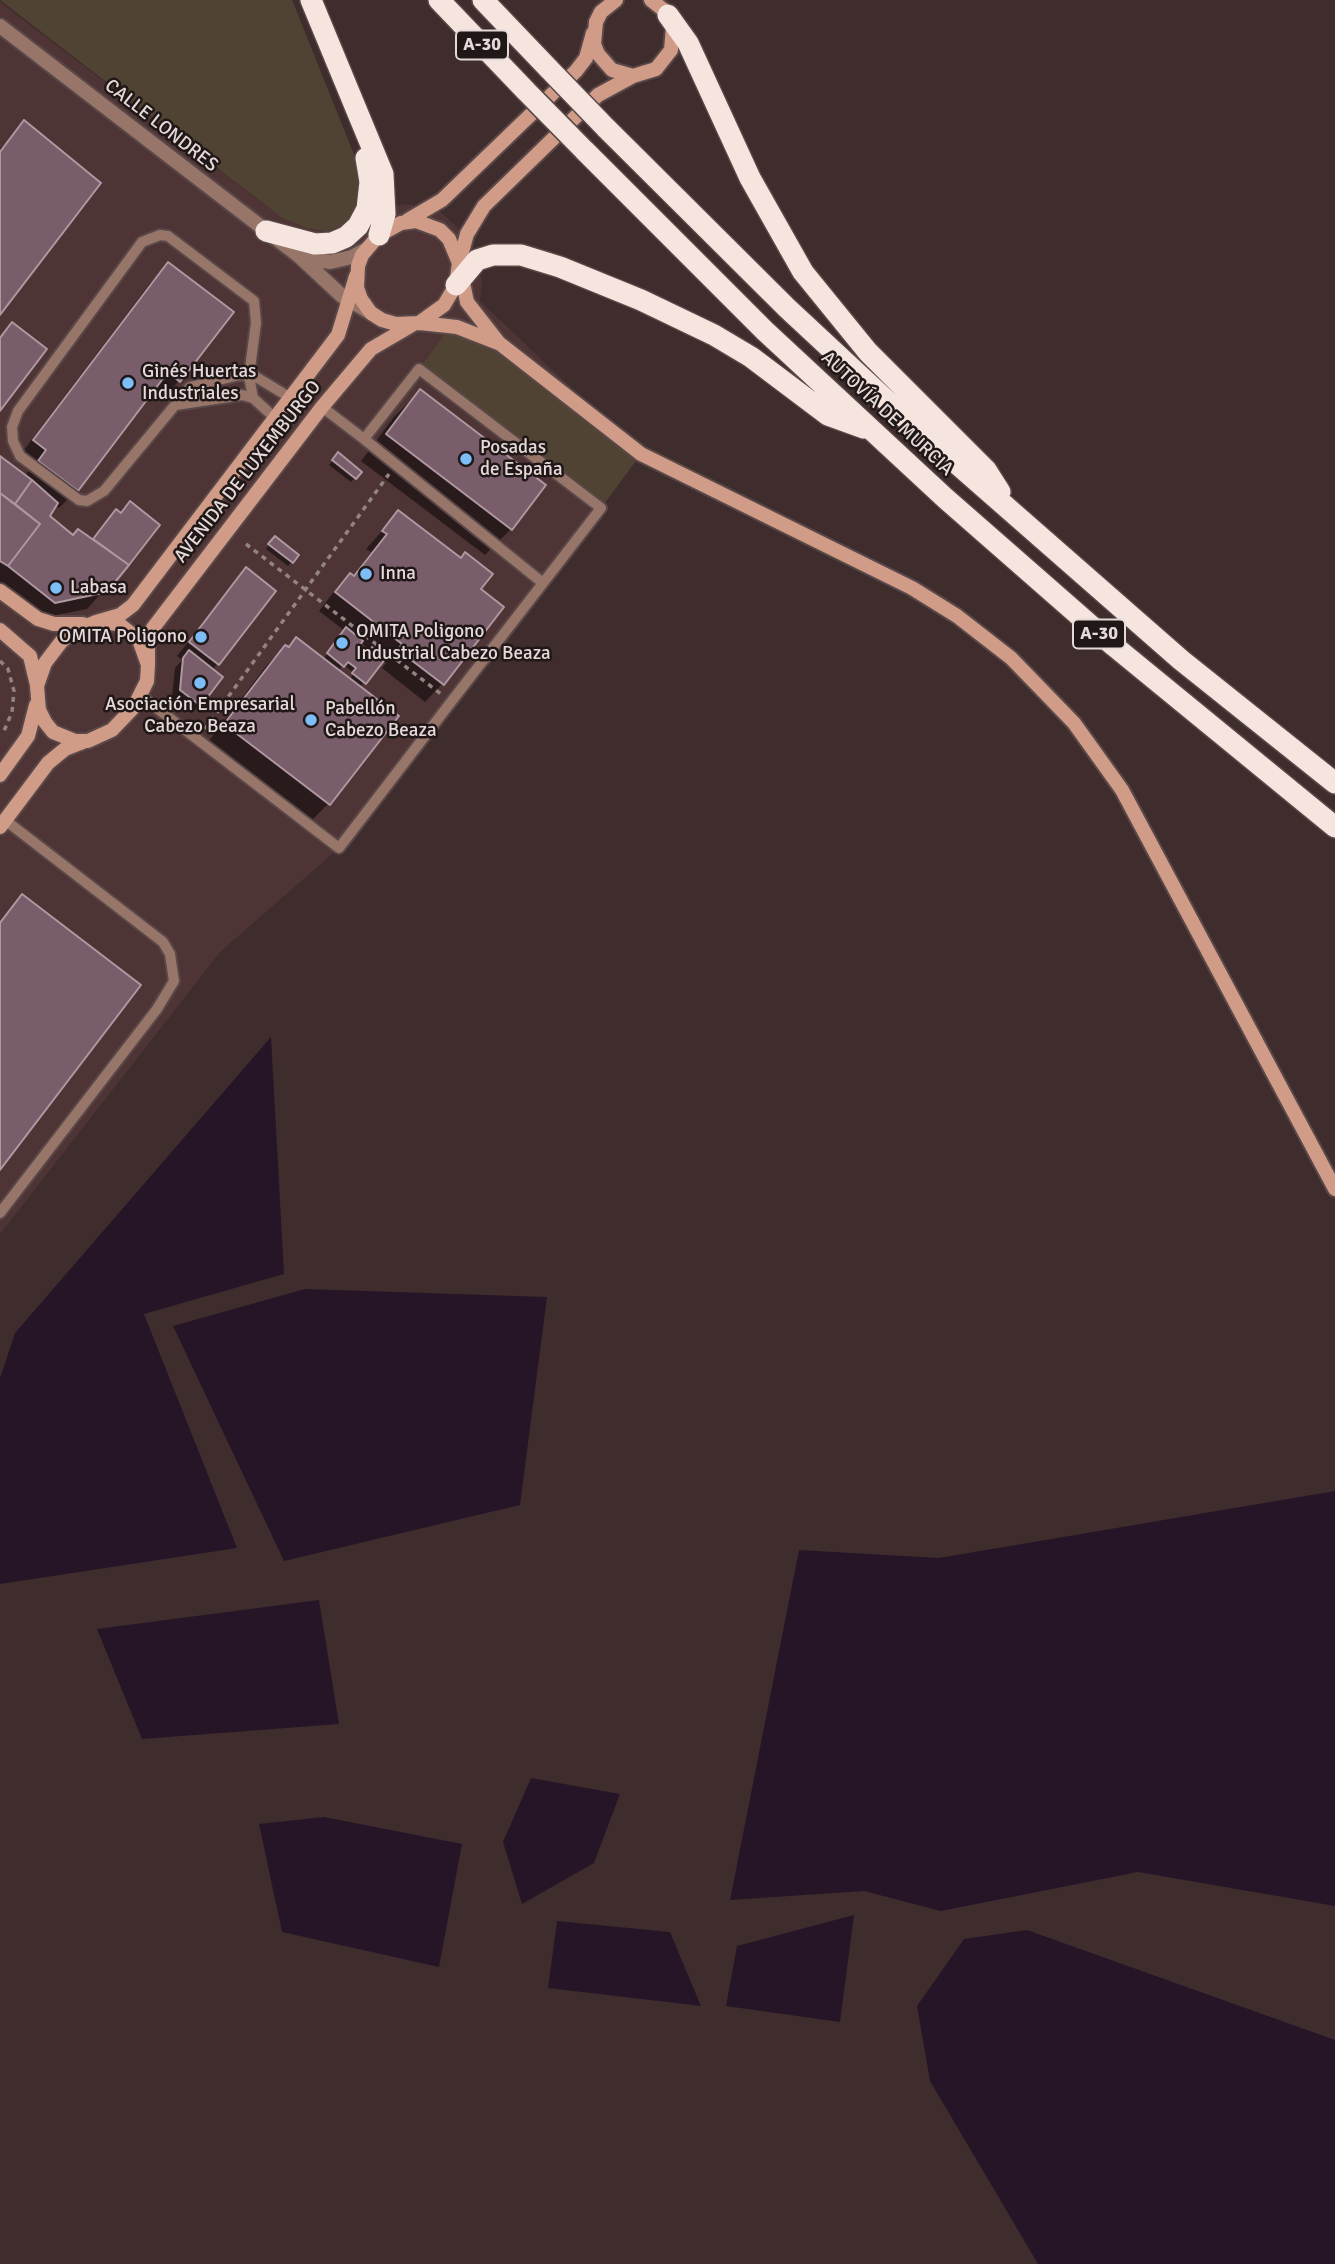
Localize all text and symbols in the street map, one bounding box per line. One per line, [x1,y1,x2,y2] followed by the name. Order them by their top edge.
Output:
[456,31,508,60] road number: A-30
[100,75,222,177] street label: CALLE LONDRES
[816,347,958,481] street label: AUTOVÍA DE MURCIA
[142,361,256,405] place label: Ginés Huertas Industriales
[120,375,136,391] marker: Ginés Huertas Industriales
[170,376,326,568] street label: AVENIDA DE LUXEMBURGO
[480,437,563,481] place label: Posadas de España
[458,451,474,467] marker: Posadas de España
[380,563,416,585] place label: Inna
[358,566,374,582] marker: Inna
[70,577,127,599] place label: Labasa
[48,580,64,596] marker: Labasa
[1073,620,1125,648] road number: A-30
[356,621,551,665] place label: OMITA Poligono Industrial Cabezo Beaza
[59,626,187,648] place label: OMITA Poligono
[193,629,209,645] marker: OMITA Poligono
[334,635,350,651] marker: OMITA Poligono Industrial Cabezo Beaza
[192,675,208,691] marker: Asociación Empresarial Cabezo Beaza
[105,694,295,738] place label: Asociación Empresarial Cabezo Beaza
[325,698,437,742] place label: Pabellón Cabezo Beaza
[303,712,319,728] marker: Pabellón Cabezo Beaza

